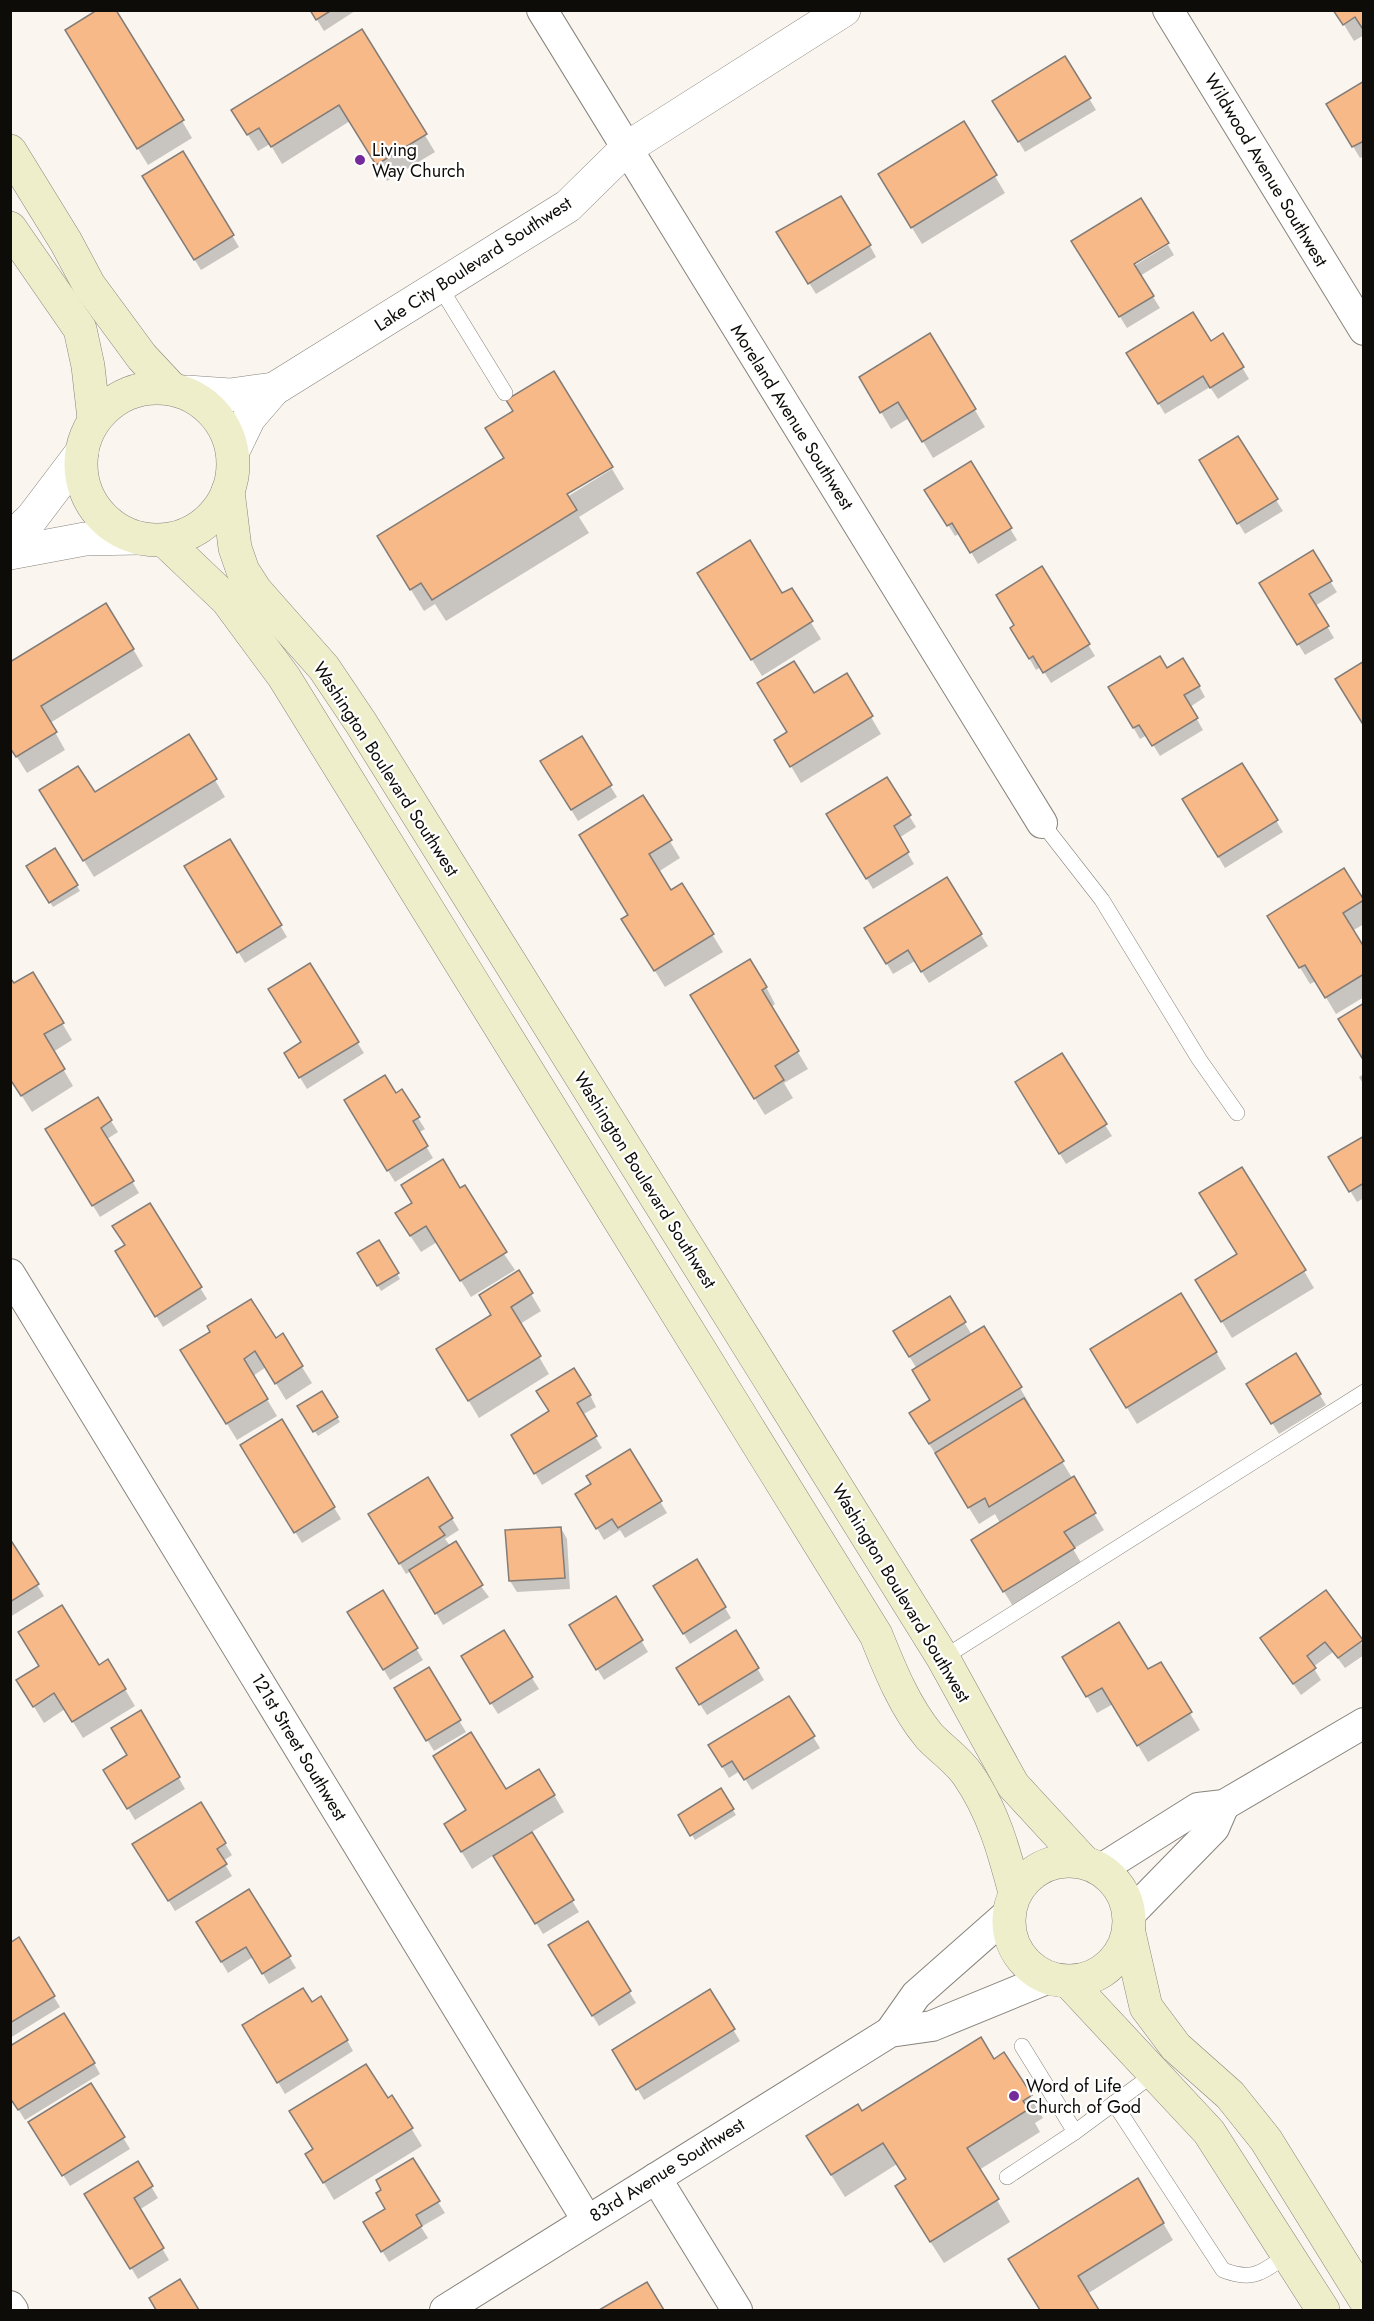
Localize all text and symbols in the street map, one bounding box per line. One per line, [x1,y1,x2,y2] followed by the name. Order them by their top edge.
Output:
[1198,68,1334,272] street label: Wildwood Avenue Southwest
[372,137,465,184] place label: Living Way Church
[353,153,367,167] marker: Living Way Church
[369,190,577,338] street label: Lake City Boulevard Southwest
[724,319,860,515] street label: Moreland Avenue Southwest
[307,657,466,882] street label: Washington Boulevard Southwest
[567,1067,723,1294] street label: Washington Boulevard Southwest
[825,1479,977,1708] street label: Washington Boulevard Southwest
[245,1669,354,1826] street label: 121st Street Southwest
[1026,2073,1141,2120] place label: Word of Life Church of God
[1007,2089,1021,2103] marker: Word of Life Church of God
[584,2111,750,2228] street label: 83rd Avenue Southwest

